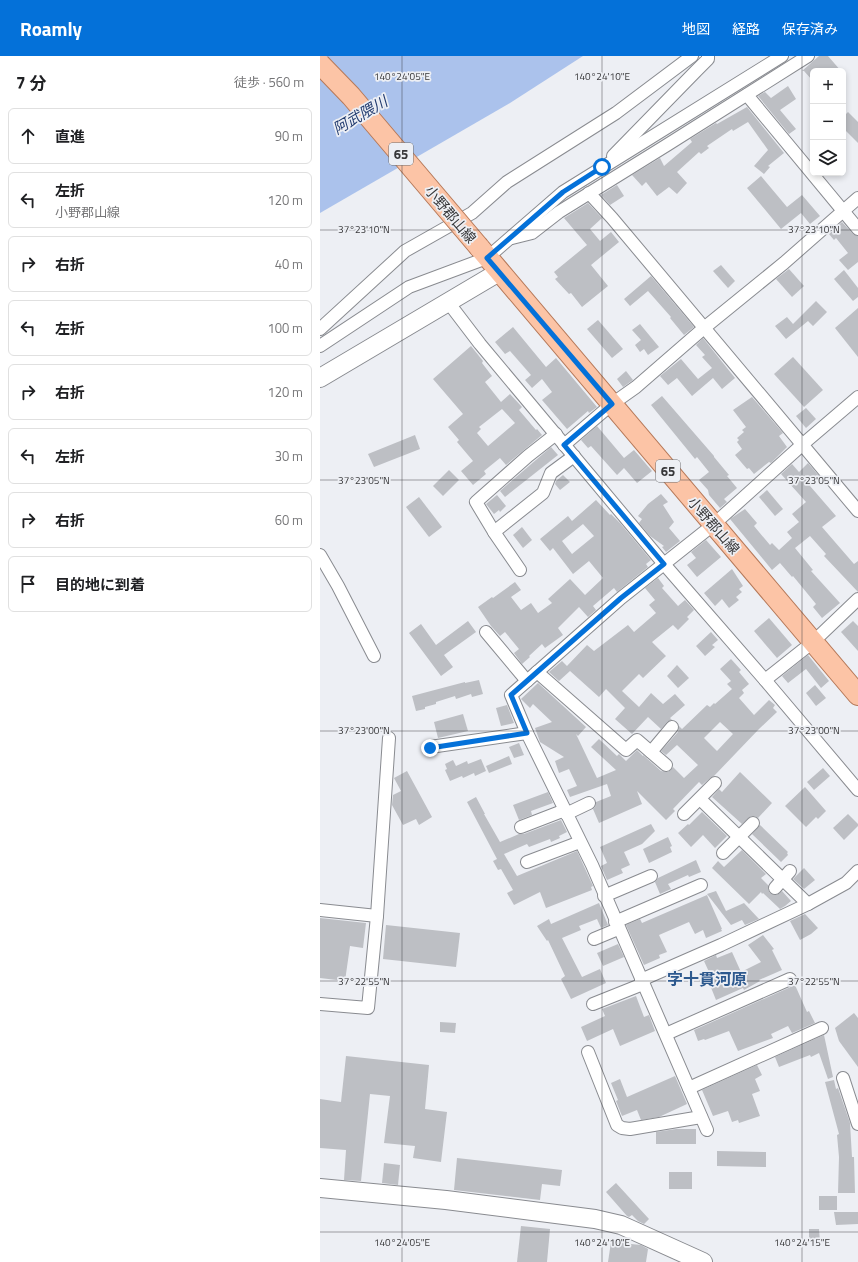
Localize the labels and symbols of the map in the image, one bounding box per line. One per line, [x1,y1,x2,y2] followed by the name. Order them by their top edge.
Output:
[374,69,431,84] text: 140°24'05"E
[574,69,631,84] text: 140°24'10"E
[328,89,393,140] water label: 阿武隈川
[389,143,413,165] road number: 65
[593,158,611,176] route start
[420,180,482,248] street label: 小野郡山線
[338,222,390,237] text: 37°23'10"N
[788,222,840,237] text: 37°23'10"N
[656,460,680,482] road number: 65
[338,473,390,488] text: 37°23'05"N
[788,473,840,488] text: 37°23'05"N
[683,492,745,558] street label: 小野郡山線
[338,723,390,738] text: 37°23'00"N
[788,723,840,738] text: 37°23'00"N
[421,739,439,757] route end
[667,967,747,991] district label: 字十貫河原
[338,974,390,989] text: 37°22'55"N
[788,974,840,989] text: 37°22'55"N
[374,1235,431,1250] text: 140°24'05"E
[574,1235,631,1250] text: 140°24'10"E
[774,1235,831,1250] text: 140°24'15"E

